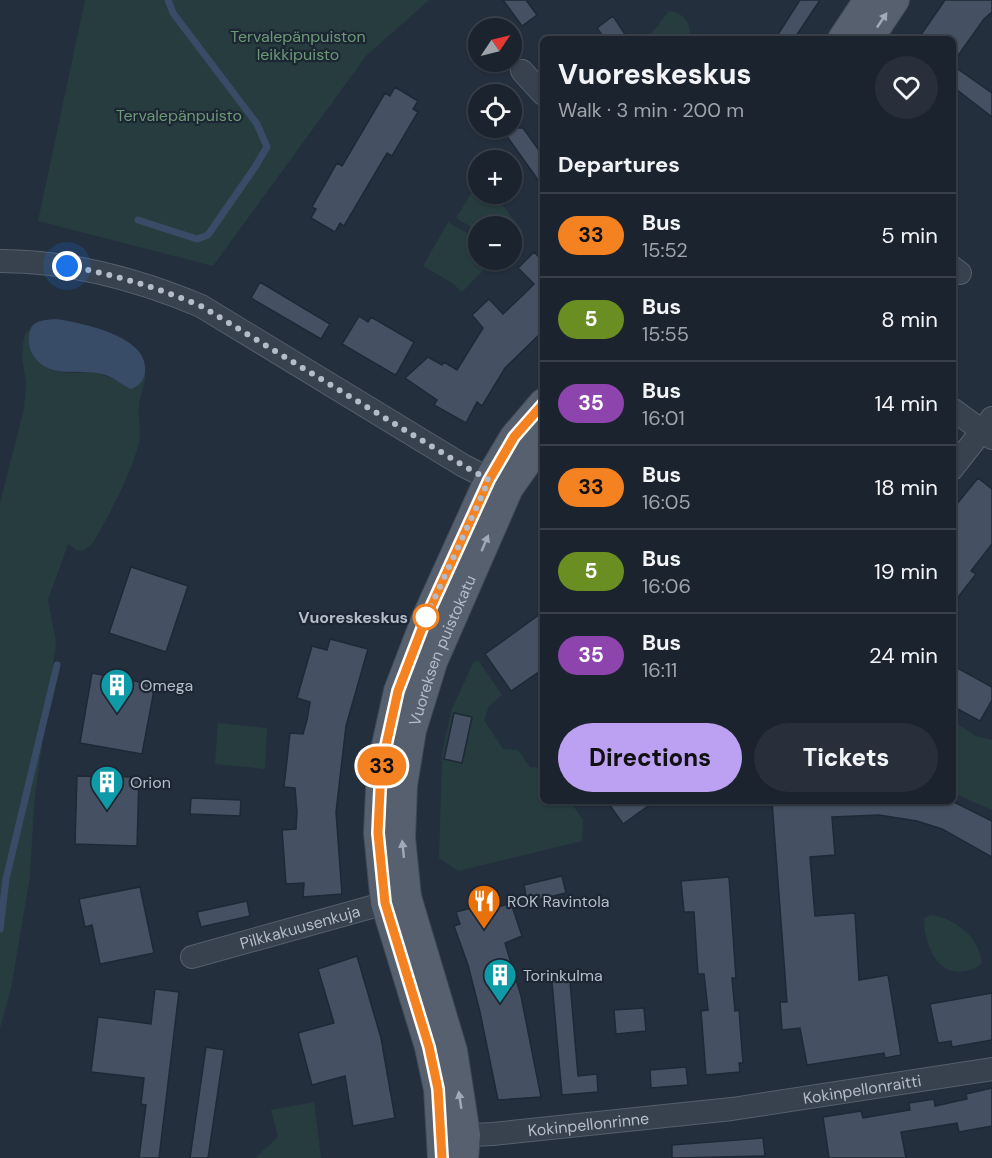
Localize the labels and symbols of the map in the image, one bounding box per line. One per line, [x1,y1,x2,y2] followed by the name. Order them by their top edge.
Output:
[876,12,888,28] one-way arrow
[468,18,522,72] north arrow
[230,26,366,65] park label: Tervalepänpuiston leikkipuisto
[116,105,242,126] park label: Tervalepänpuisto
[52,251,82,281] your location
[480,534,490,552] one-way arrow
[404,572,481,729] street label: Vuoreksen puistokatu
[413,604,439,630] marker: Vuoreskeskus
[298,607,408,628] place label: Vuoreskeskus
[99,667,135,714] building icon: Omega
[140,675,193,696] place label: Omega
[355,746,409,786] line badge: 33
[89,764,125,811] building icon: Orion
[130,772,171,793] place label: Orion
[398,840,408,859] one-way arrow
[466,883,502,930] restaurant icon: ROK Ravintola
[507,891,609,912] place label: ROK Ravintola
[237,901,363,954] street label: Pilkkakuusenkuja
[482,957,518,1004] building icon: Torinkulma
[523,965,603,986] place label: Torinkulma
[802,1070,923,1109] street label: Kokinpellonraitti
[456,1090,465,1109] one-way arrow
[527,1108,650,1141] street label: Kokinpellonrinne

